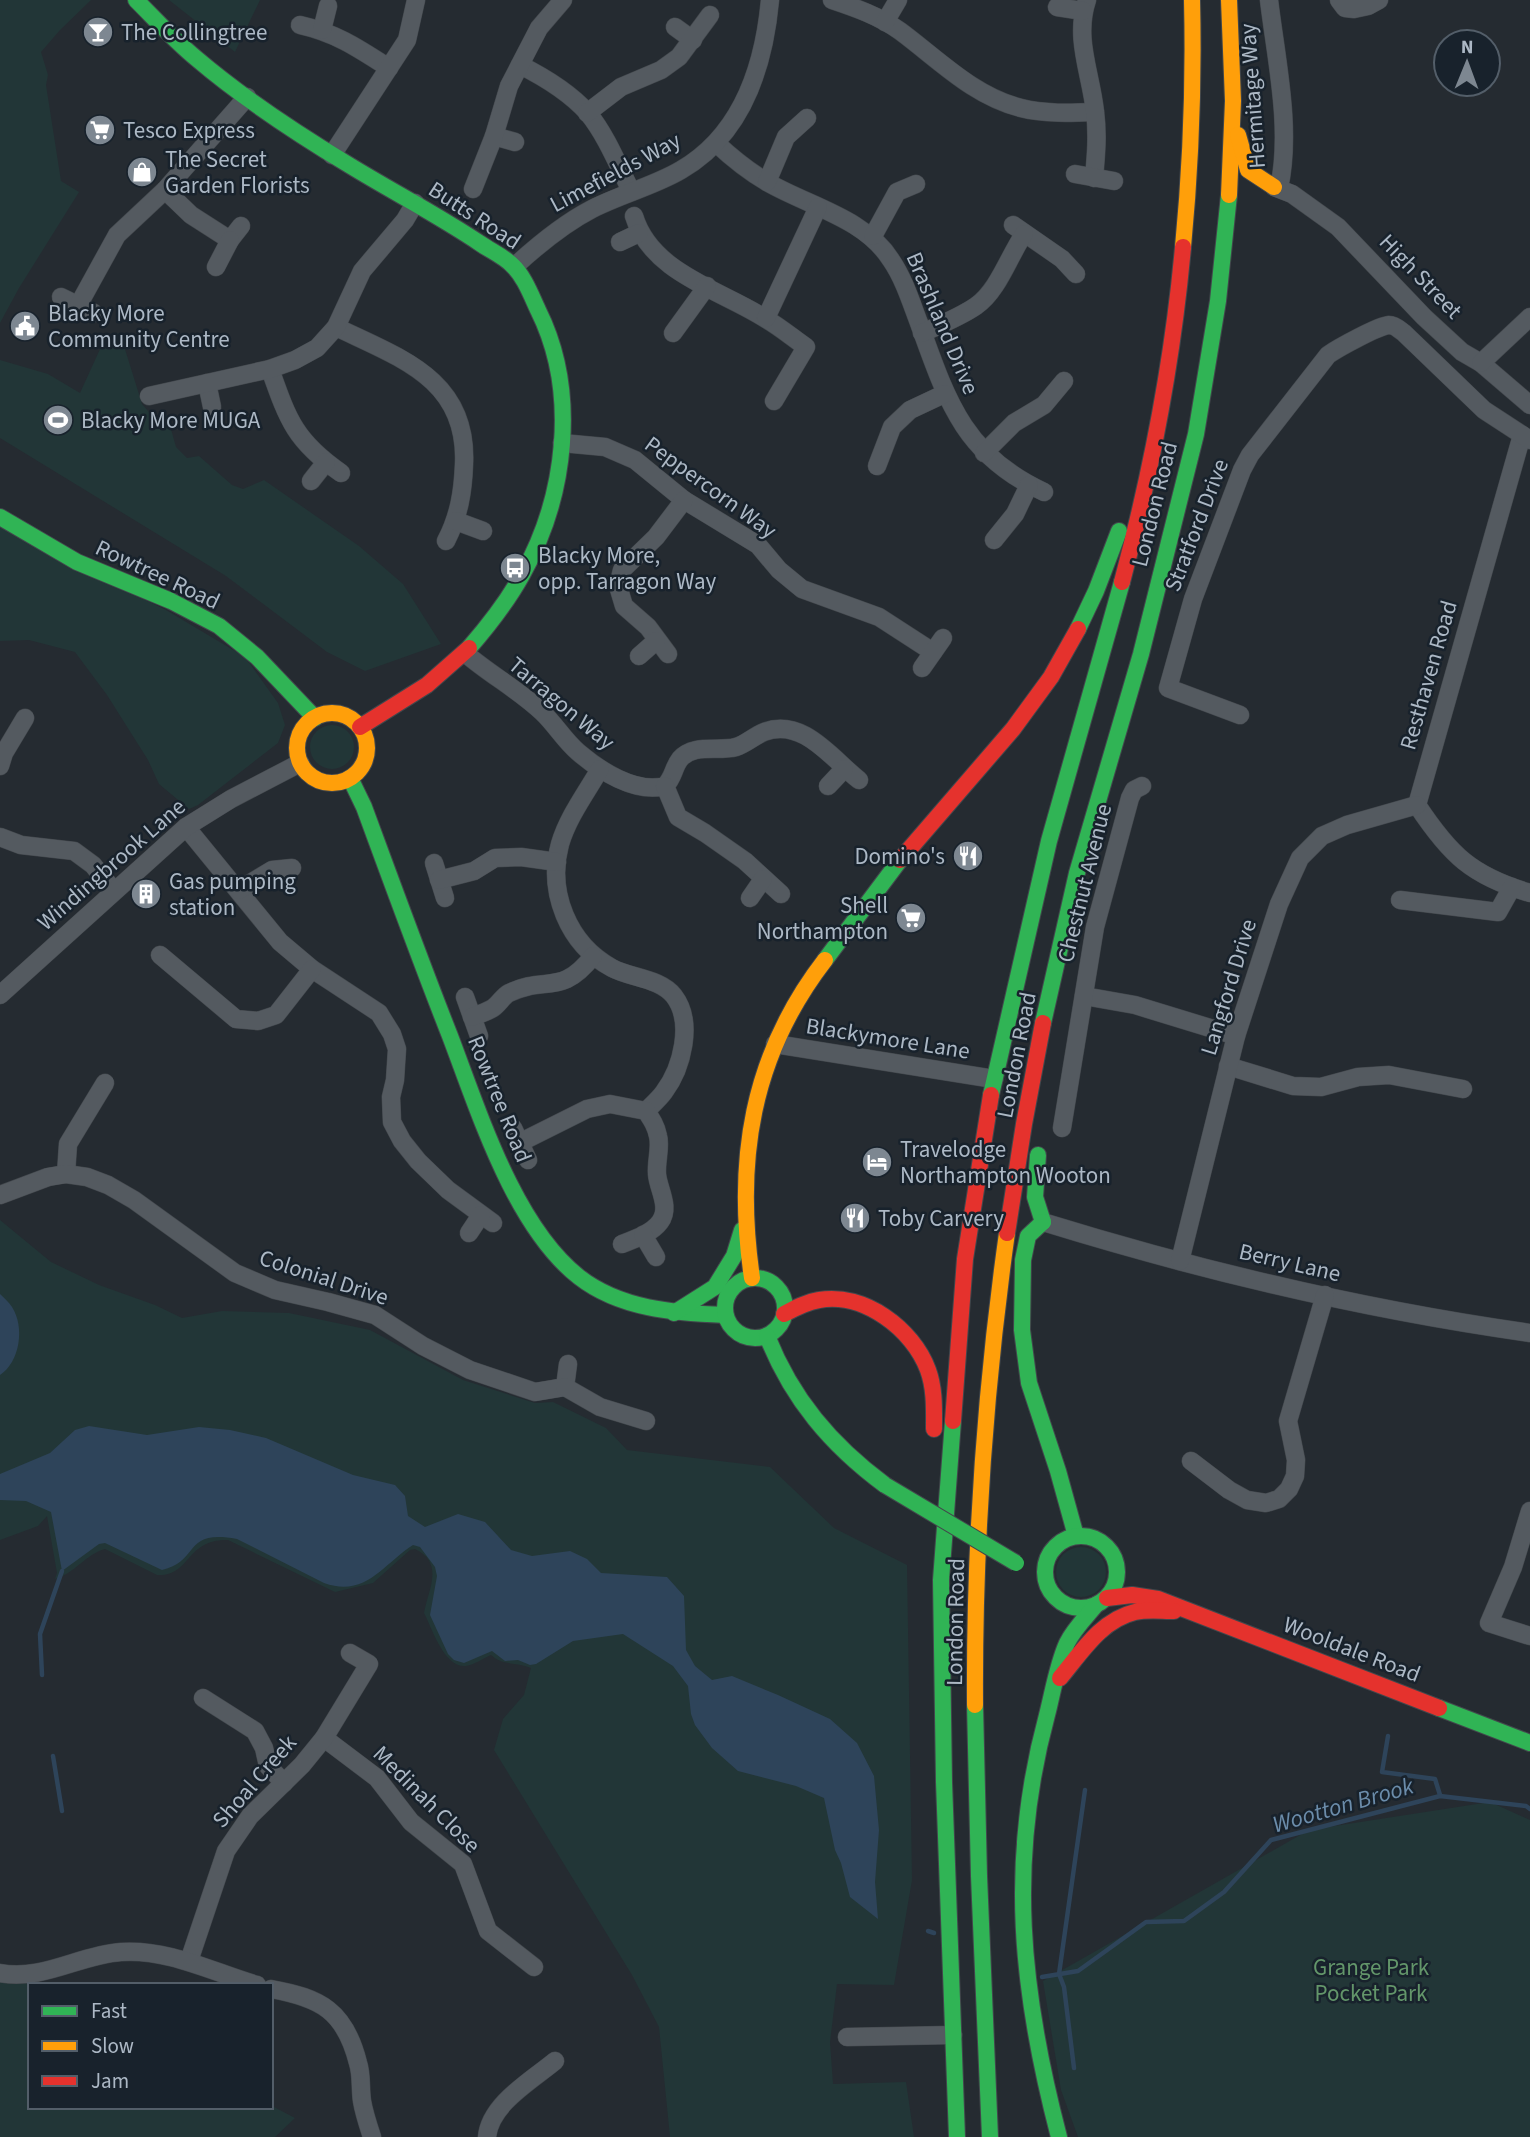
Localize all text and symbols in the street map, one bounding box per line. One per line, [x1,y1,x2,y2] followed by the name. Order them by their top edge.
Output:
[81,15,115,49] bar icon: The Collingtree
[121,16,267,49] place label: The Collingtree
[1231,22,1274,170] street label: Hermitage Way
[1432,28,1502,98] north arrow
[1461,34,1474,61] text: N
[83,113,117,147] supermarket icon: Tesco Express
[123,114,255,147] place label: Tesco Express
[544,124,687,221] street label: Limefields Way
[165,143,310,202] place label: The Secret Garden Florists
[125,155,159,189] shop icon: The Secret Garden Florists
[422,173,528,258] street label: Butts Road
[1372,226,1470,326] street label: High Street
[898,247,987,400] street label: Brashland Drive
[48,297,230,356] place label: Blacky More Community Centre
[8,309,42,343] public building icon: Blacky More Community Centre
[41,403,75,437] sports icon: Blacky More MUGA
[81,404,261,437] place label: Blacky More MUGA
[638,428,784,547] street label: Peppercorn Way
[1123,438,1186,570] street label: London Road
[1156,454,1237,596] street label: Stratford Drive
[90,531,226,618] street label: Rowtree Road
[538,539,717,598] place label: Blacky More, opp. Tarragon Way
[498,551,532,585] bus stop icon: Blacky More, opp. Tarragon Way
[1391,597,1466,754] street label: Resthaven Road
[501,649,622,758] street label: Tarragon Way
[30,791,193,938] street label: Windingbrook Lane
[1049,800,1120,966] street label: Chestnut Avenue
[951,839,985,873] restaurant icon: Domino's
[854,840,945,873] place label: Domino's
[169,865,296,924] place label: Gas pumping station
[129,877,163,911] building icon: Gas pumping station
[757,889,888,948] place label: Shell Northampton
[894,901,928,935] supermarket icon: Shell Northampton
[1192,915,1265,1059] street label: Langford Drive
[988,989,1045,1121] street label: London Road
[804,1009,972,1068] street label: Blackymore Lane
[459,1031,540,1168] street label: Rowtree Road
[900,1133,1111,1192] place label: Travelodge Northampton Wooton
[860,1145,894,1179] hotel icon: Travelodge Northampton Wooton
[838,1201,872,1235] restaurant icon: Toby Carvery
[878,1202,1004,1235] place label: Toby Carvery
[1236,1235,1344,1290] street label: Berry Lane
[255,1241,393,1314] street label: Colonial Drive
[938,1558,973,1686] street label: London Road
[1278,1608,1425,1691] street label: Wooldale Road
[204,1727,305,1835] street label: Shoal Creek
[365,1738,488,1861] street label: Medinah Close
[1268,1768,1418,1842] water label: Wootton Brook
[1313,1951,1430,2010] park label: Grange Park Pocket Park
[28,1983,273,2109] legend
[91,1996,127,2026] text: Fast
[91,2031,134,2061] text: Slow
[91,2066,129,2096] text: Jam

